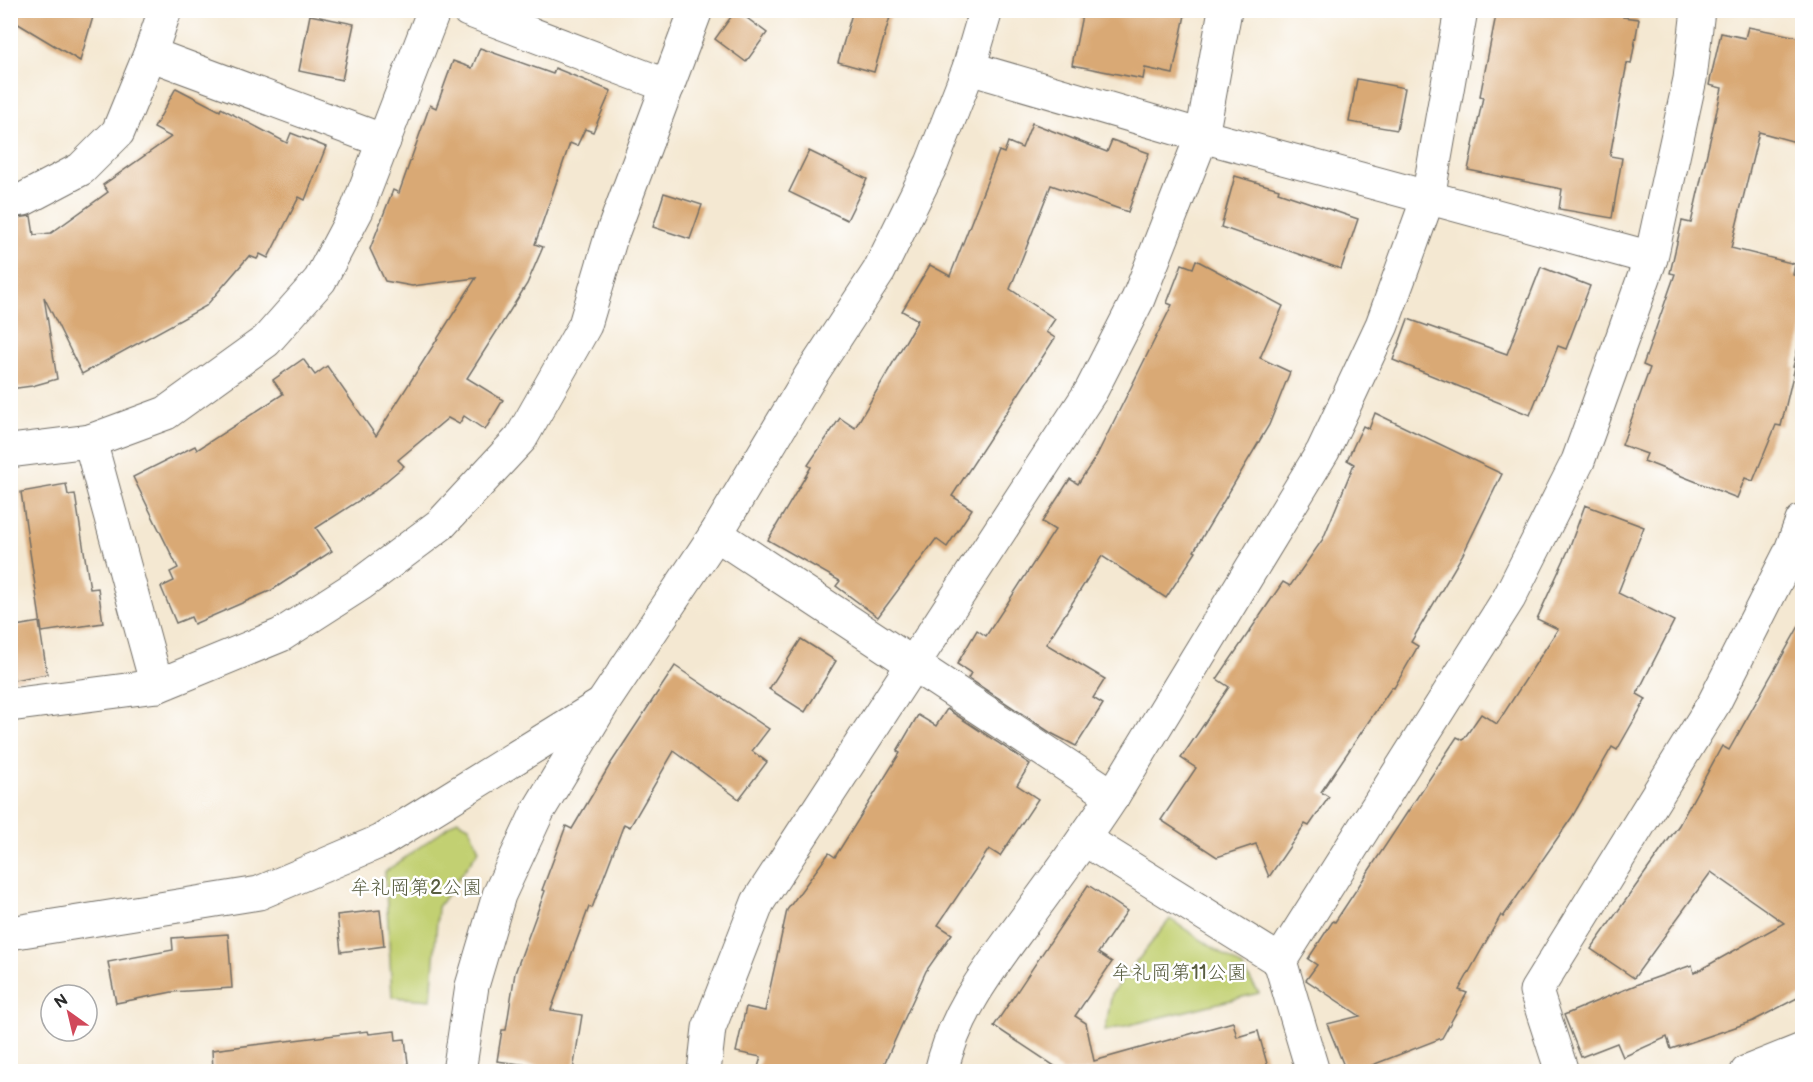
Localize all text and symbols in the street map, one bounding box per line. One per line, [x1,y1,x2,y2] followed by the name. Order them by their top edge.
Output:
[350,876,482,900] park label: 牟礼岡第2公園
[1111,961,1247,985] park label: 牟礼岡第11公園
[39,983,99,1043] north arrow
[51,991,72,1013] text: N

